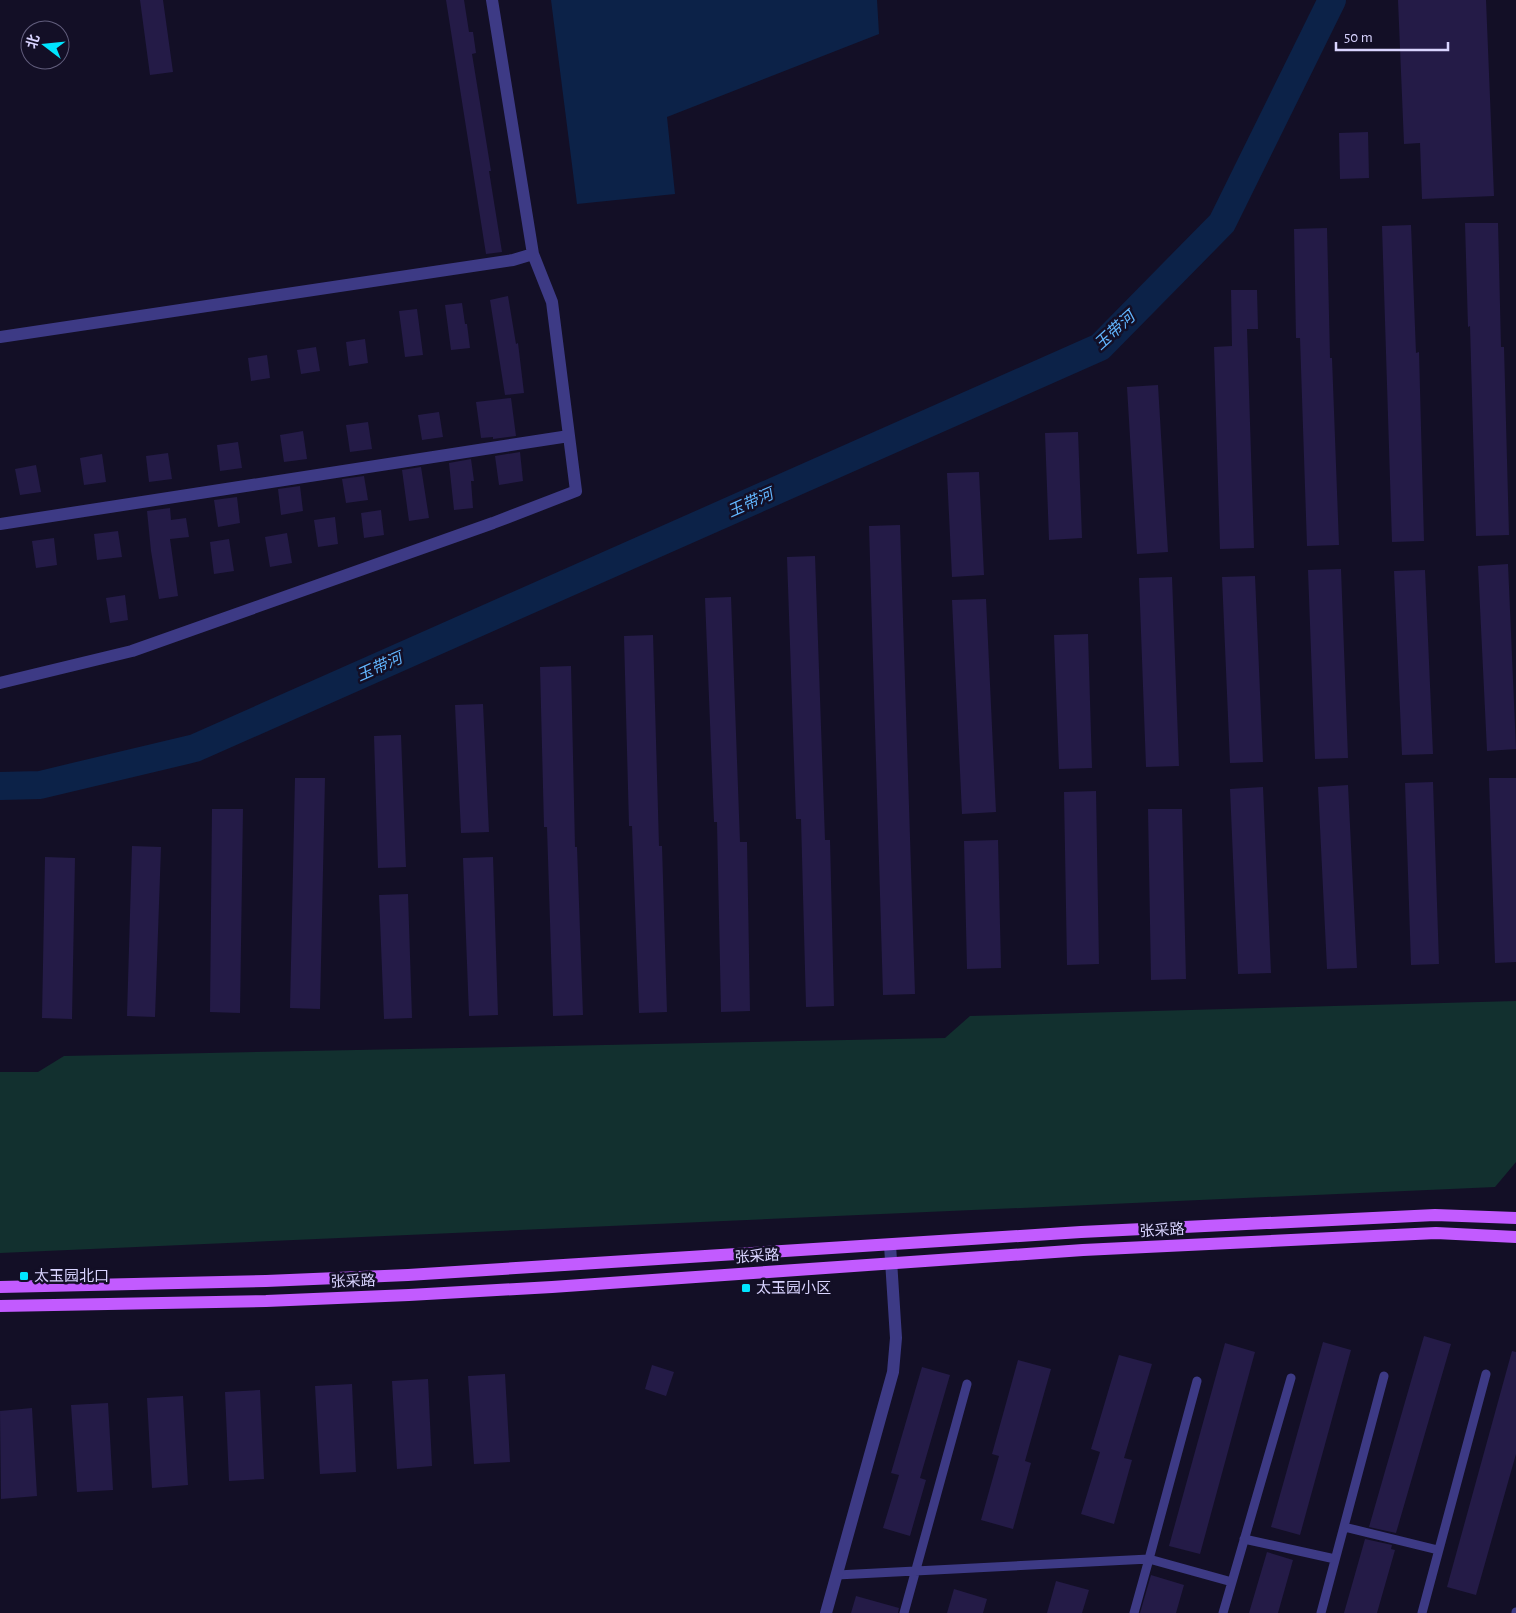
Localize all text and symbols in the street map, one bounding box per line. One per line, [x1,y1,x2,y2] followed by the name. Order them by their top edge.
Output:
[20,20,70,70] north arrow
[1336,20,1448,52] scale bar
[1344,30,1373,45] text: 50 m
[24,33,42,50] text: 北
[1091,306,1140,353] water label: 玉带河
[725,484,778,520] water label: 玉带河
[354,648,407,684] water label: 玉带河
[1139,1221,1185,1239] street label: 张采路
[734,1246,780,1266] street label: 张采路
[34,1267,109,1284] place label: 太玉园北口
[18,1270,30,1282] marker: 太玉园北口
[330,1272,376,1290] street label: 张采路
[756,1280,831,1296] place label: 太玉园小区
[740,1282,752,1294] marker: 太玉园小区

